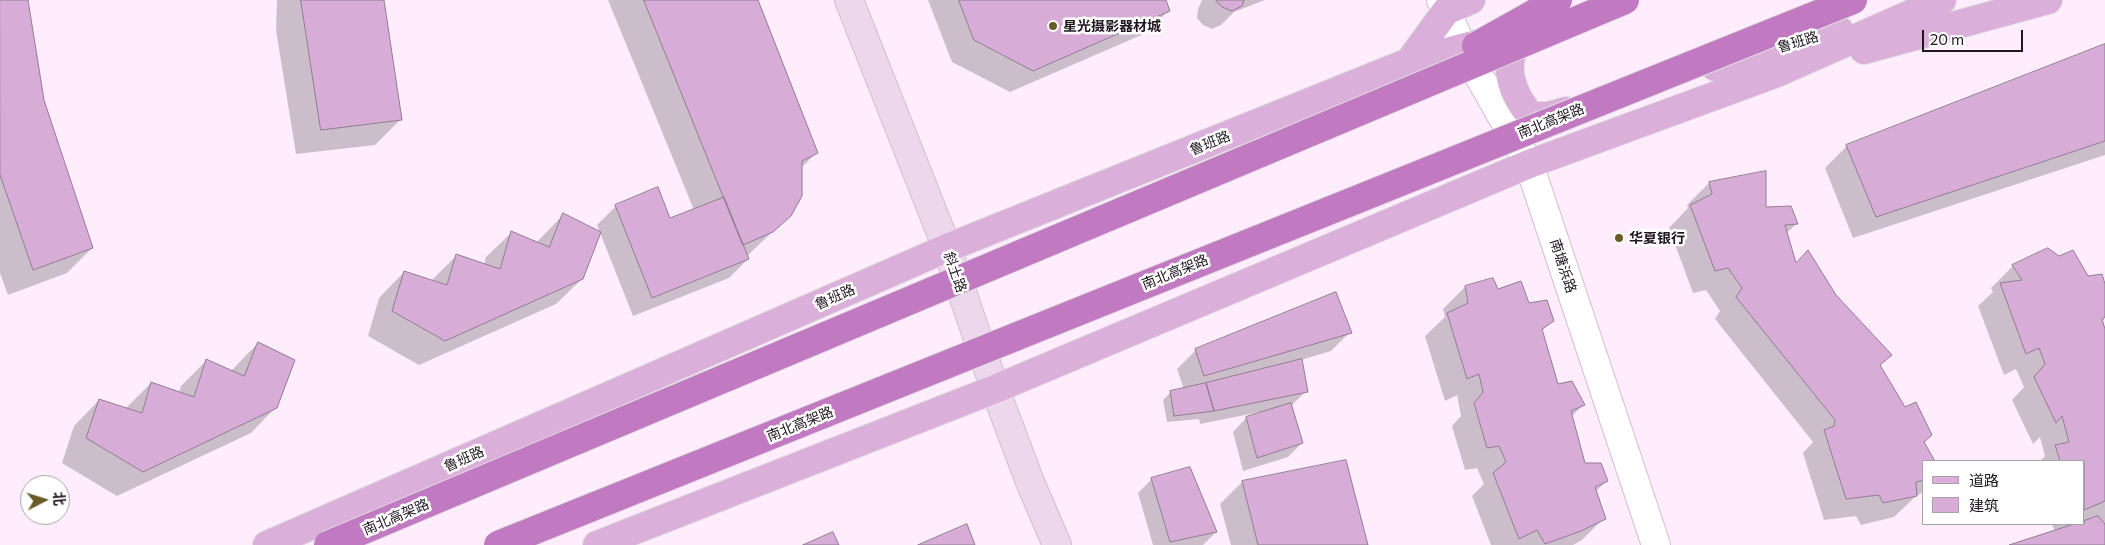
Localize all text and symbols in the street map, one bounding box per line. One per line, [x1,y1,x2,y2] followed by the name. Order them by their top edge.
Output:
[1063,18,1161,34] place label: 星光摄影器材城
[1047,20,1059,32] marker: 星光摄影器材城
[1925,20,2026,52] scale bar
[1775,28,1821,56] street label: 鲁班路
[1930,30,1964,48] text: 20 m
[1515,100,1587,142] street label: 南北高架路
[1187,127,1233,159] street label: 鲁班路
[1629,230,1685,246] place label: 华夏银行
[1613,232,1625,244] marker: 华夏银行
[1546,237,1580,295] street label: 南塘浜路
[940,249,970,295] street label: 斜土路
[1139,251,1211,293] street label: 南北高架路
[812,281,858,313] street label: 鲁班路
[764,403,836,445] street label: 南北高架路
[441,443,487,475] street label: 鲁班路
[1922,460,2085,525] legend
[1969,471,1999,489] text: 道路
[20,475,70,525] north arrow
[50,491,69,506] text: 北
[361,496,431,538] street label: 南北高架路
[1969,496,1999,514] text: 建筑

